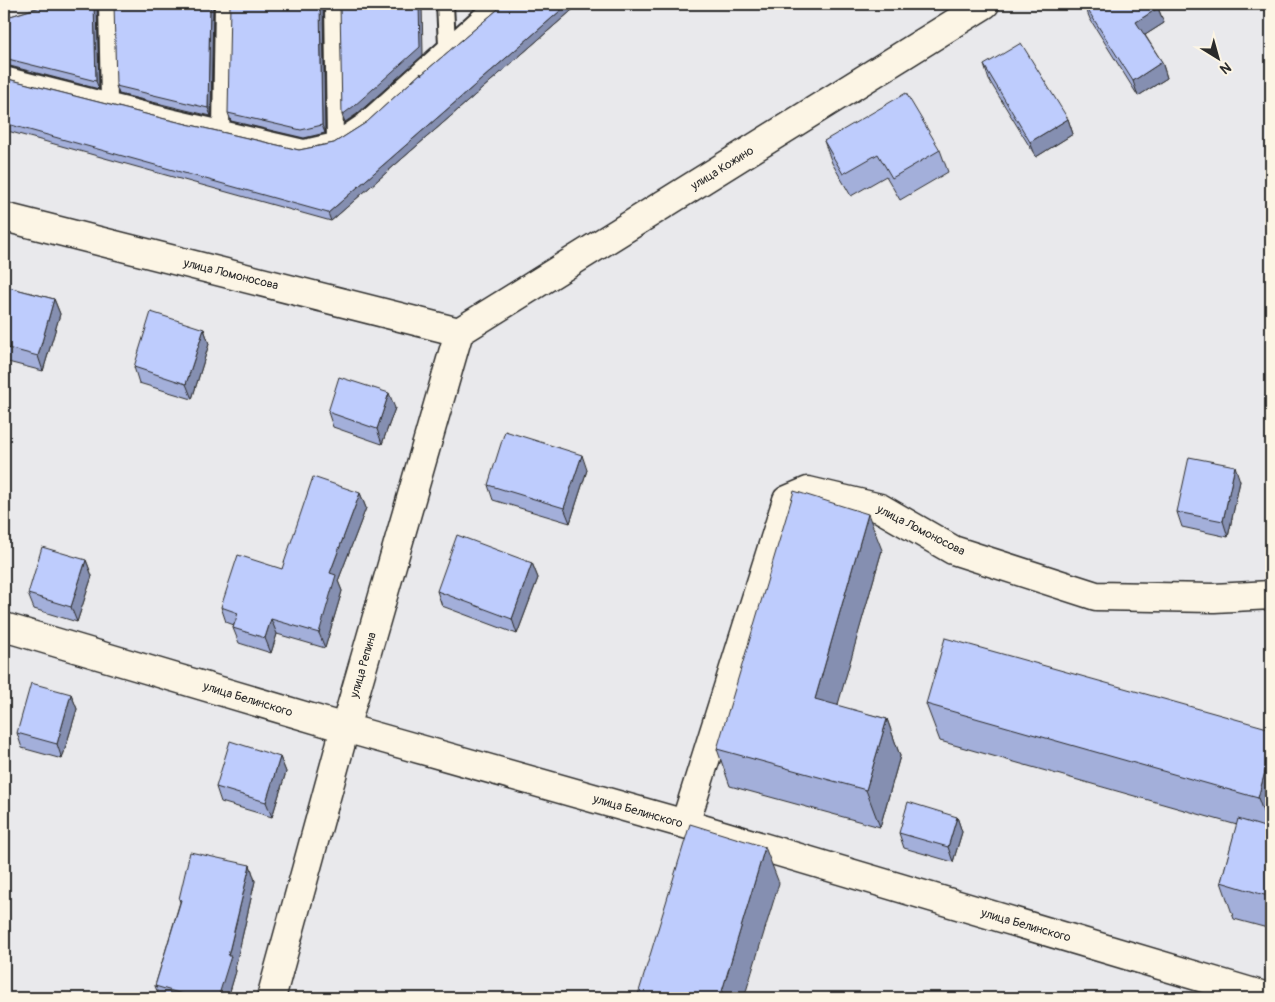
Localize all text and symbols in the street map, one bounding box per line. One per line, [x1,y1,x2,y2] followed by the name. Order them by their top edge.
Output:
[1192,32,1242,82] north arrow
[1217,58,1234,78] text: N
[687,143,757,194] street label: улица Кожино
[181,255,280,294] street label: улица Ломоносова
[873,501,968,559] street label: улица Ломоносова
[347,630,380,701] street label: улица Репина
[200,678,295,720] street label: улица Белинского
[590,791,685,832] street label: улица Белинского
[978,905,1073,946] street label: улица Белинского

